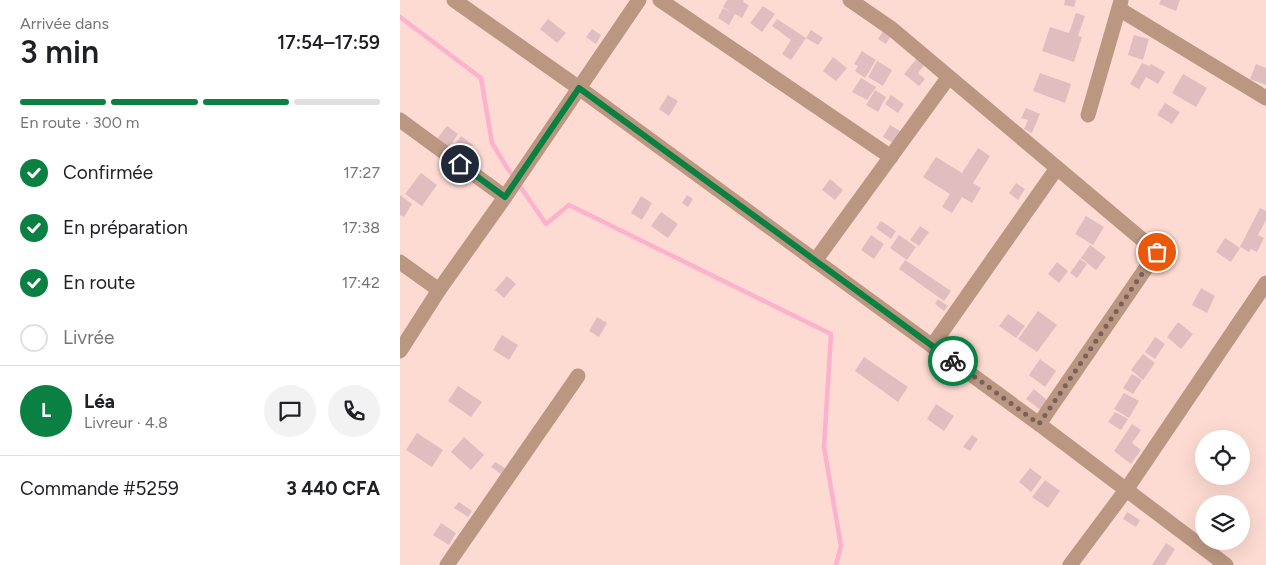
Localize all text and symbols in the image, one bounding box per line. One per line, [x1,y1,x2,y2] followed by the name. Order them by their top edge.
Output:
[20,14,109,33] text: Arrivée dans
[277,31,380,54] text: 17:54–17:59
[20,33,99,71] text: 3 min
[20,113,139,132] text: En route · 300 m
[439,143,481,185] pin
[446,150,474,178] icon: home
[20,159,48,187] icon: check
[63,161,153,184] text: Confirmée
[343,163,380,182] text: 17:27
[20,214,48,242] icon: check
[63,216,188,239] text: En préparation
[342,218,380,237] text: 17:38
[1136,231,1178,273] pin
[1143,238,1171,266] icon: bag
[20,269,48,297] icon: check
[63,271,135,294] text: En route
[342,273,380,292] text: 17:42
[63,326,114,349] text: Livrée
[928,336,978,386] courier
[939,347,967,375] icon: bike
[264,385,316,437] button: chat
[328,385,380,437] button: phone
[84,390,115,413] text: Léa
[41,399,51,422] text: L
[84,413,168,432] text: Livreur · 4.8
[1195,430,1250,550] map controls
[1195,430,1250,485] button: locate
[20,477,179,500] text: Commande #5259
[286,477,380,500] text: 3 440 CFA
[1195,495,1250,550] button: layers

